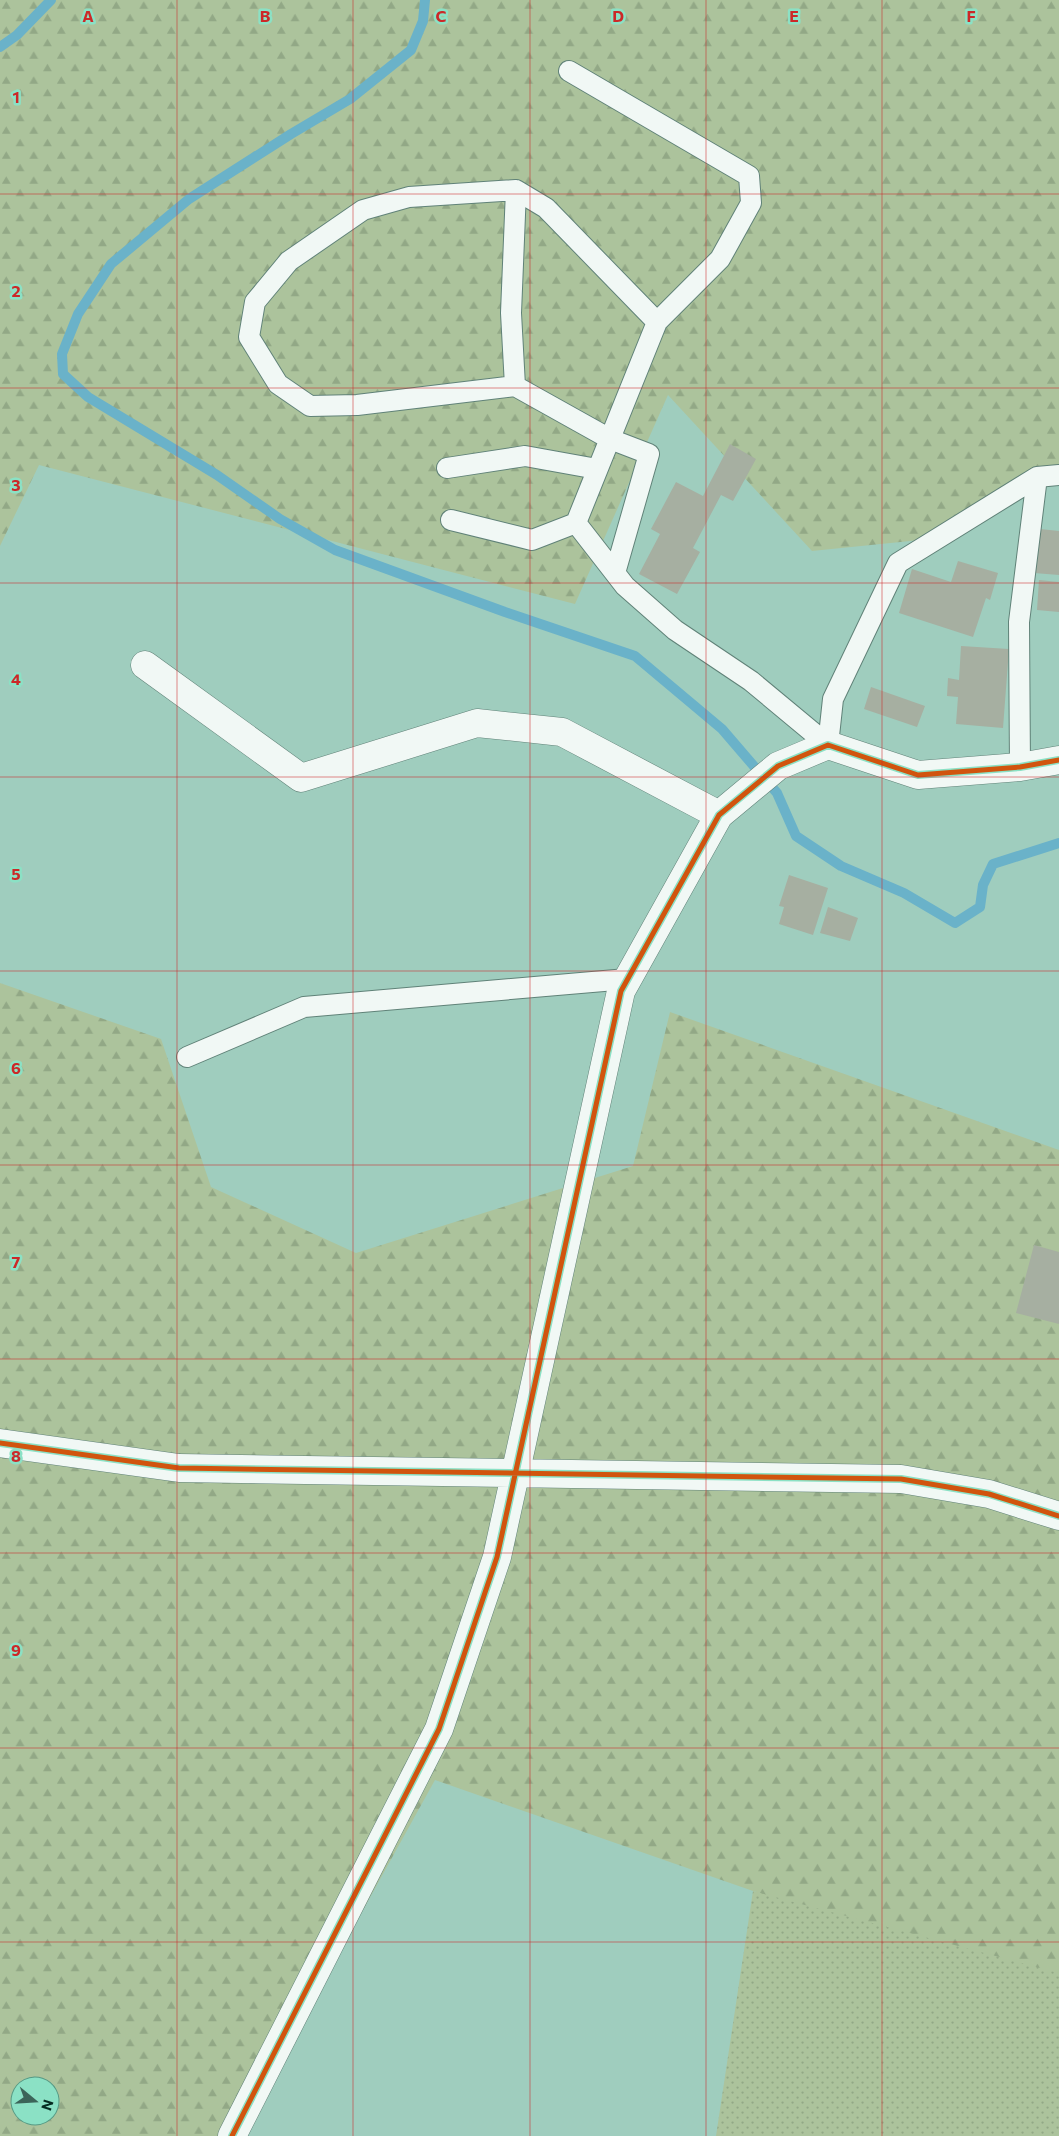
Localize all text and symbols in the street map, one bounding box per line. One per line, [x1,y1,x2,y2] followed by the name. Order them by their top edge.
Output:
[82,6,94,25] text: A
[260,6,271,25] text: B
[436,6,447,25] text: C
[612,6,624,25] text: D
[789,6,799,25] text: E
[966,6,976,25] text: F
[12,87,20,106] text: 1
[11,281,21,300] text: 2
[11,475,21,494] text: 3
[11,669,21,688] text: 4
[11,864,21,883] text: 5
[11,1058,21,1077] text: 6
[12,1252,21,1271] text: 7
[11,1446,21,1465] text: 8
[11,1640,21,1659] text: 9
[10,2076,60,2126] north arrow
[38,2098,58,2113] text: N

